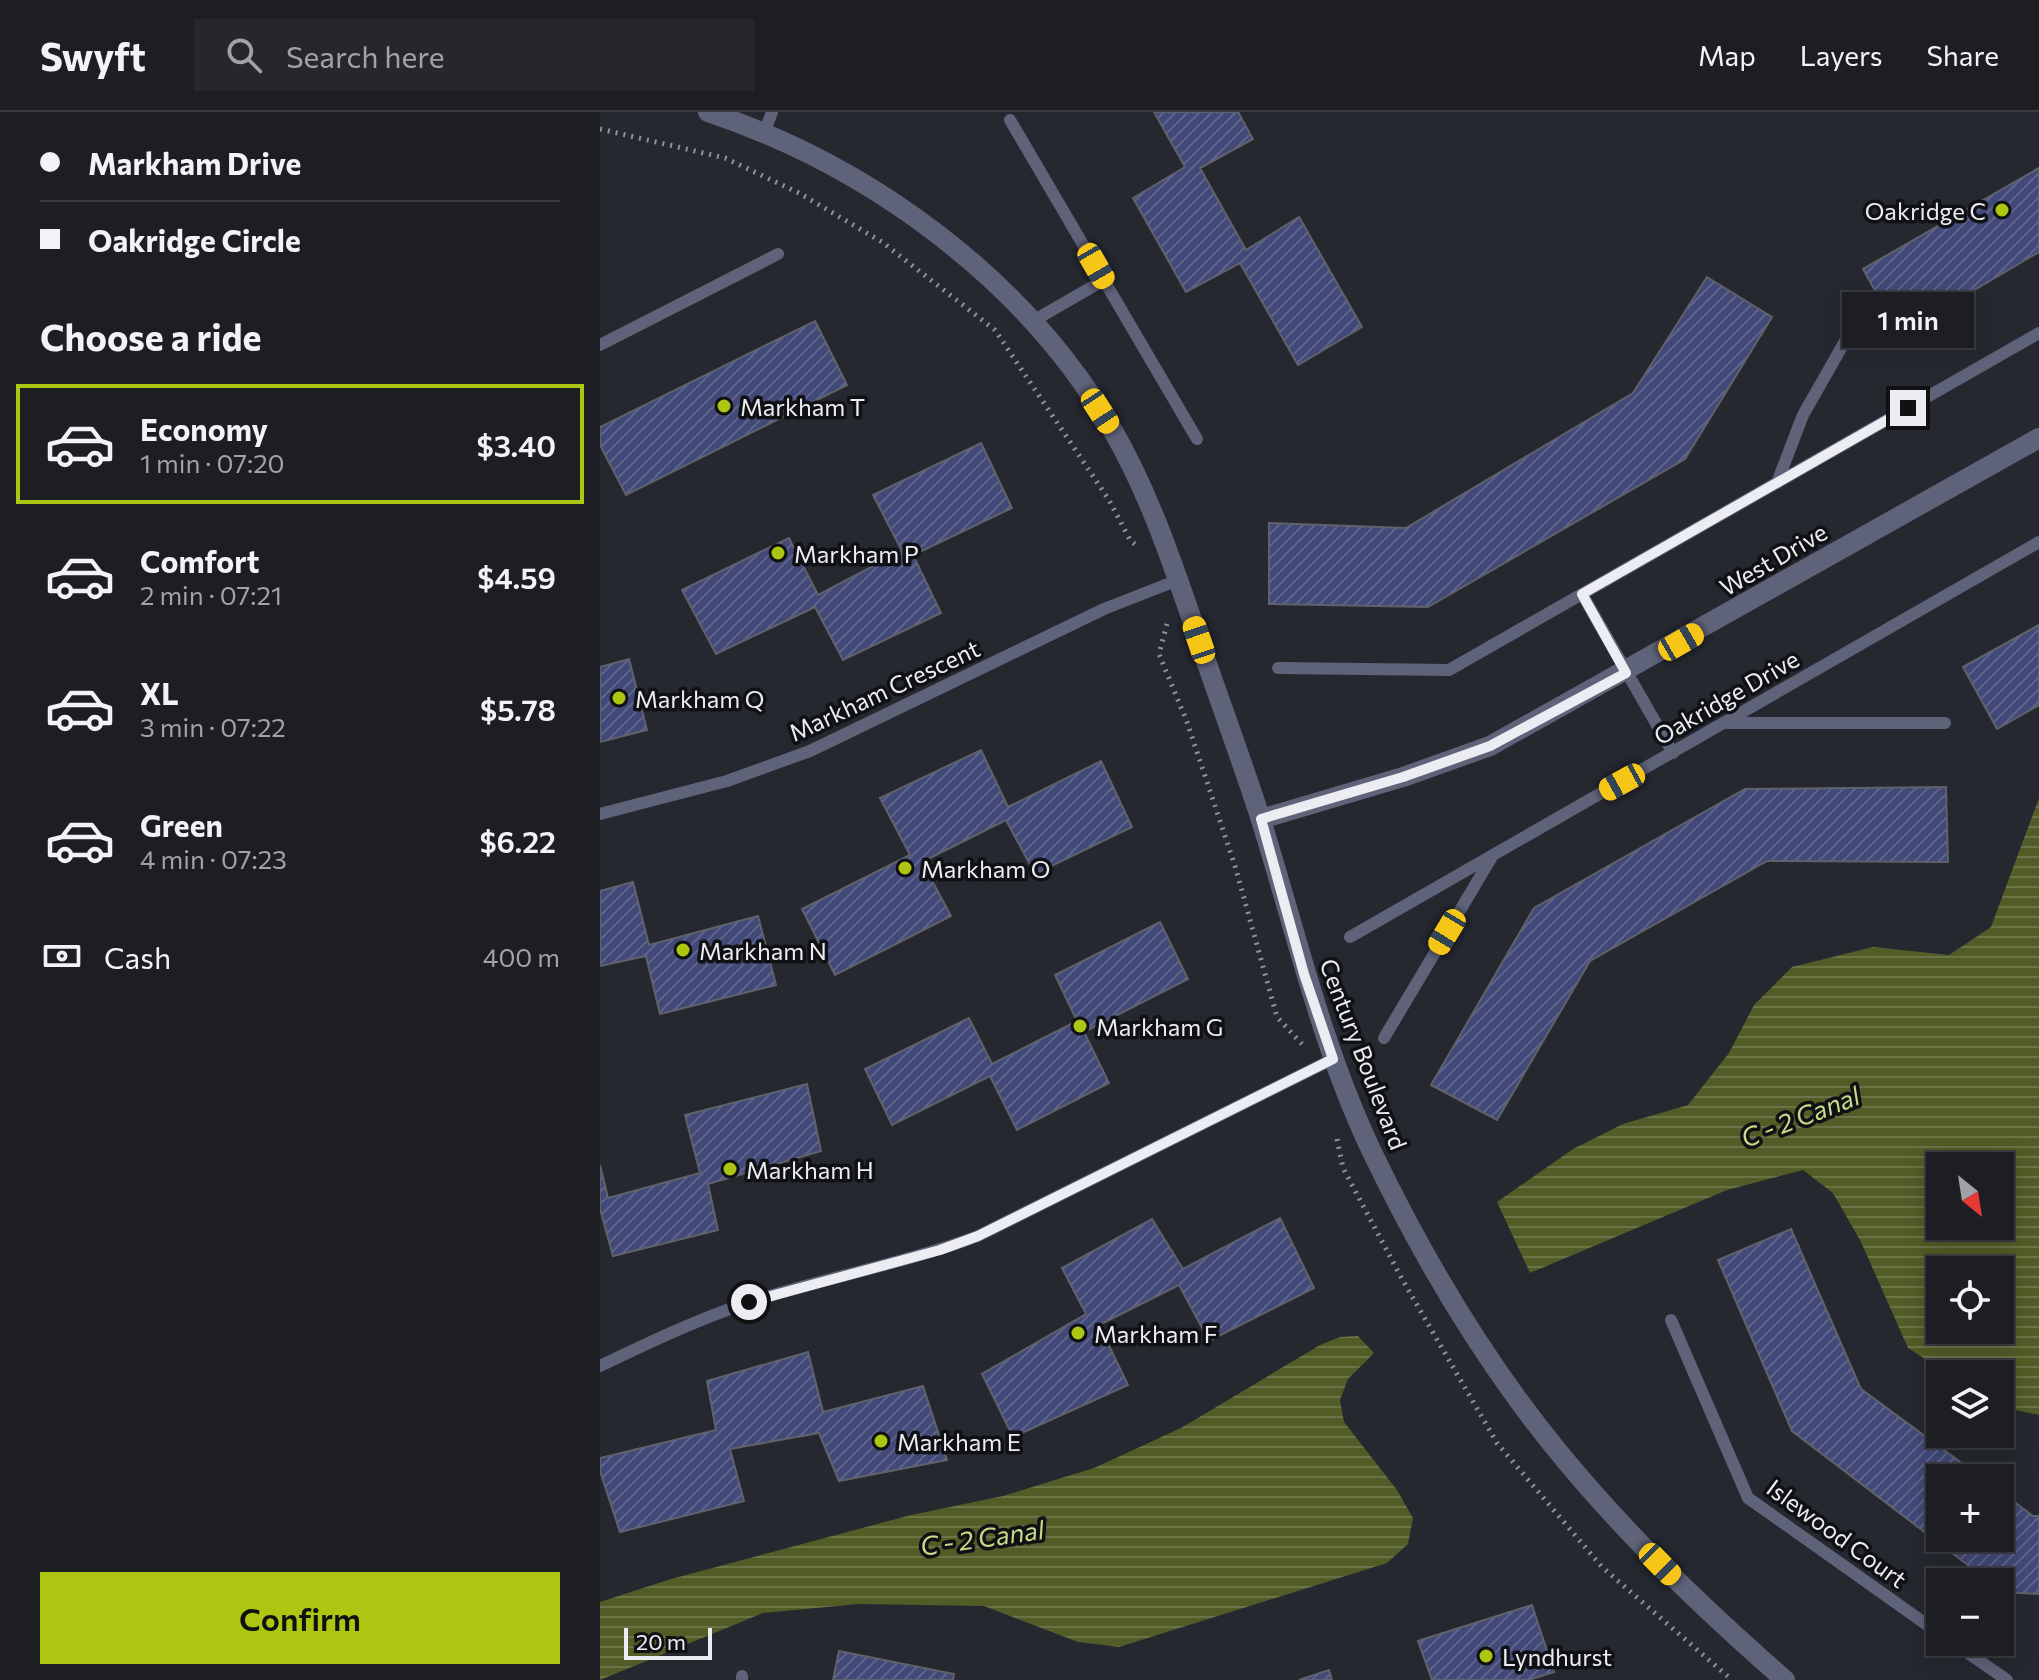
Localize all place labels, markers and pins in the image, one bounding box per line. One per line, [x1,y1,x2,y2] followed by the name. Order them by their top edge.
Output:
[1865,196,1986,225] place label: Oakridge C
[1993,201,2011,219] marker: Oakridge C
[740,392,865,421] place label: Markham T
[715,397,733,415] marker: Markham T
[794,539,919,568] place label: Markham P
[769,544,787,562] marker: Markham P
[635,684,764,713] place label: Markham Q
[610,689,628,707] marker: Markham Q
[921,854,1050,883] place label: Markham O
[896,859,914,877] marker: Markham O
[699,936,827,965] place label: Markham N
[674,941,692,959] marker: Markham N
[1096,1012,1223,1041] place label: Markham G
[1071,1017,1089,1035] marker: Markham G
[746,1155,874,1184] place label: Markham H
[721,1160,739,1178] marker: Markham H
[1094,1319,1218,1348] place label: Markham F
[1069,1324,1087,1342] marker: Markham F
[897,1427,1021,1456] place label: Markham E
[872,1432,890,1450] marker: Markham E
[1502,1642,1612,1671] place label: Lyndhurst
[1477,1647,1495,1665] marker: Lyndhurst

